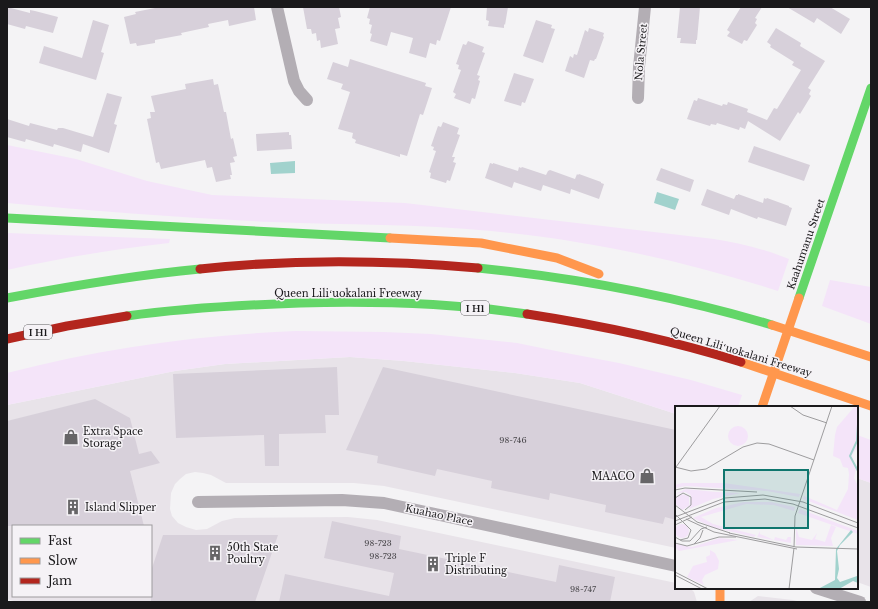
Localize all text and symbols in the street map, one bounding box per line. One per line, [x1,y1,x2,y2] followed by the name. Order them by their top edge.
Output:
[632,23,650,81] street label: Nola Street
[784,197,828,291] street label: Kaahumanu Street
[274,287,422,300] street label: Queen Liliʻuokalani Freeway
[461,301,489,315] road number: I H1
[668,324,814,380] street label: Queen Liliʻuokalani Freeway
[24,325,52,339] road number: I H1
[675,406,858,589] inset map
[83,425,143,450] place label: Extra Space Storage
[62,428,80,446] shop icon: Extra Space Storage
[499,435,527,445] house number: 98-746
[638,467,656,485] shop icon: MAACO
[591,470,635,483] place label: MAACO
[64,498,82,516] building icon: Island Slipper
[85,501,156,514] place label: Island Slipper
[404,502,474,529] street label: Kuahao Place
[12,525,152,597] legend
[48,533,73,548] text: Fast
[364,538,392,548] house number: 98-723
[227,541,279,566] place label: 50th State Poultry
[206,544,224,562] building icon: 50th State Poultry
[369,551,397,561] house number: 98-723
[445,552,508,577] place label: Triple F Distributing
[48,553,78,568] text: Slow
[424,555,442,573] building icon: Triple F Distributing
[46,573,72,588] text: Jam
[570,584,597,594] house number: 98-747

